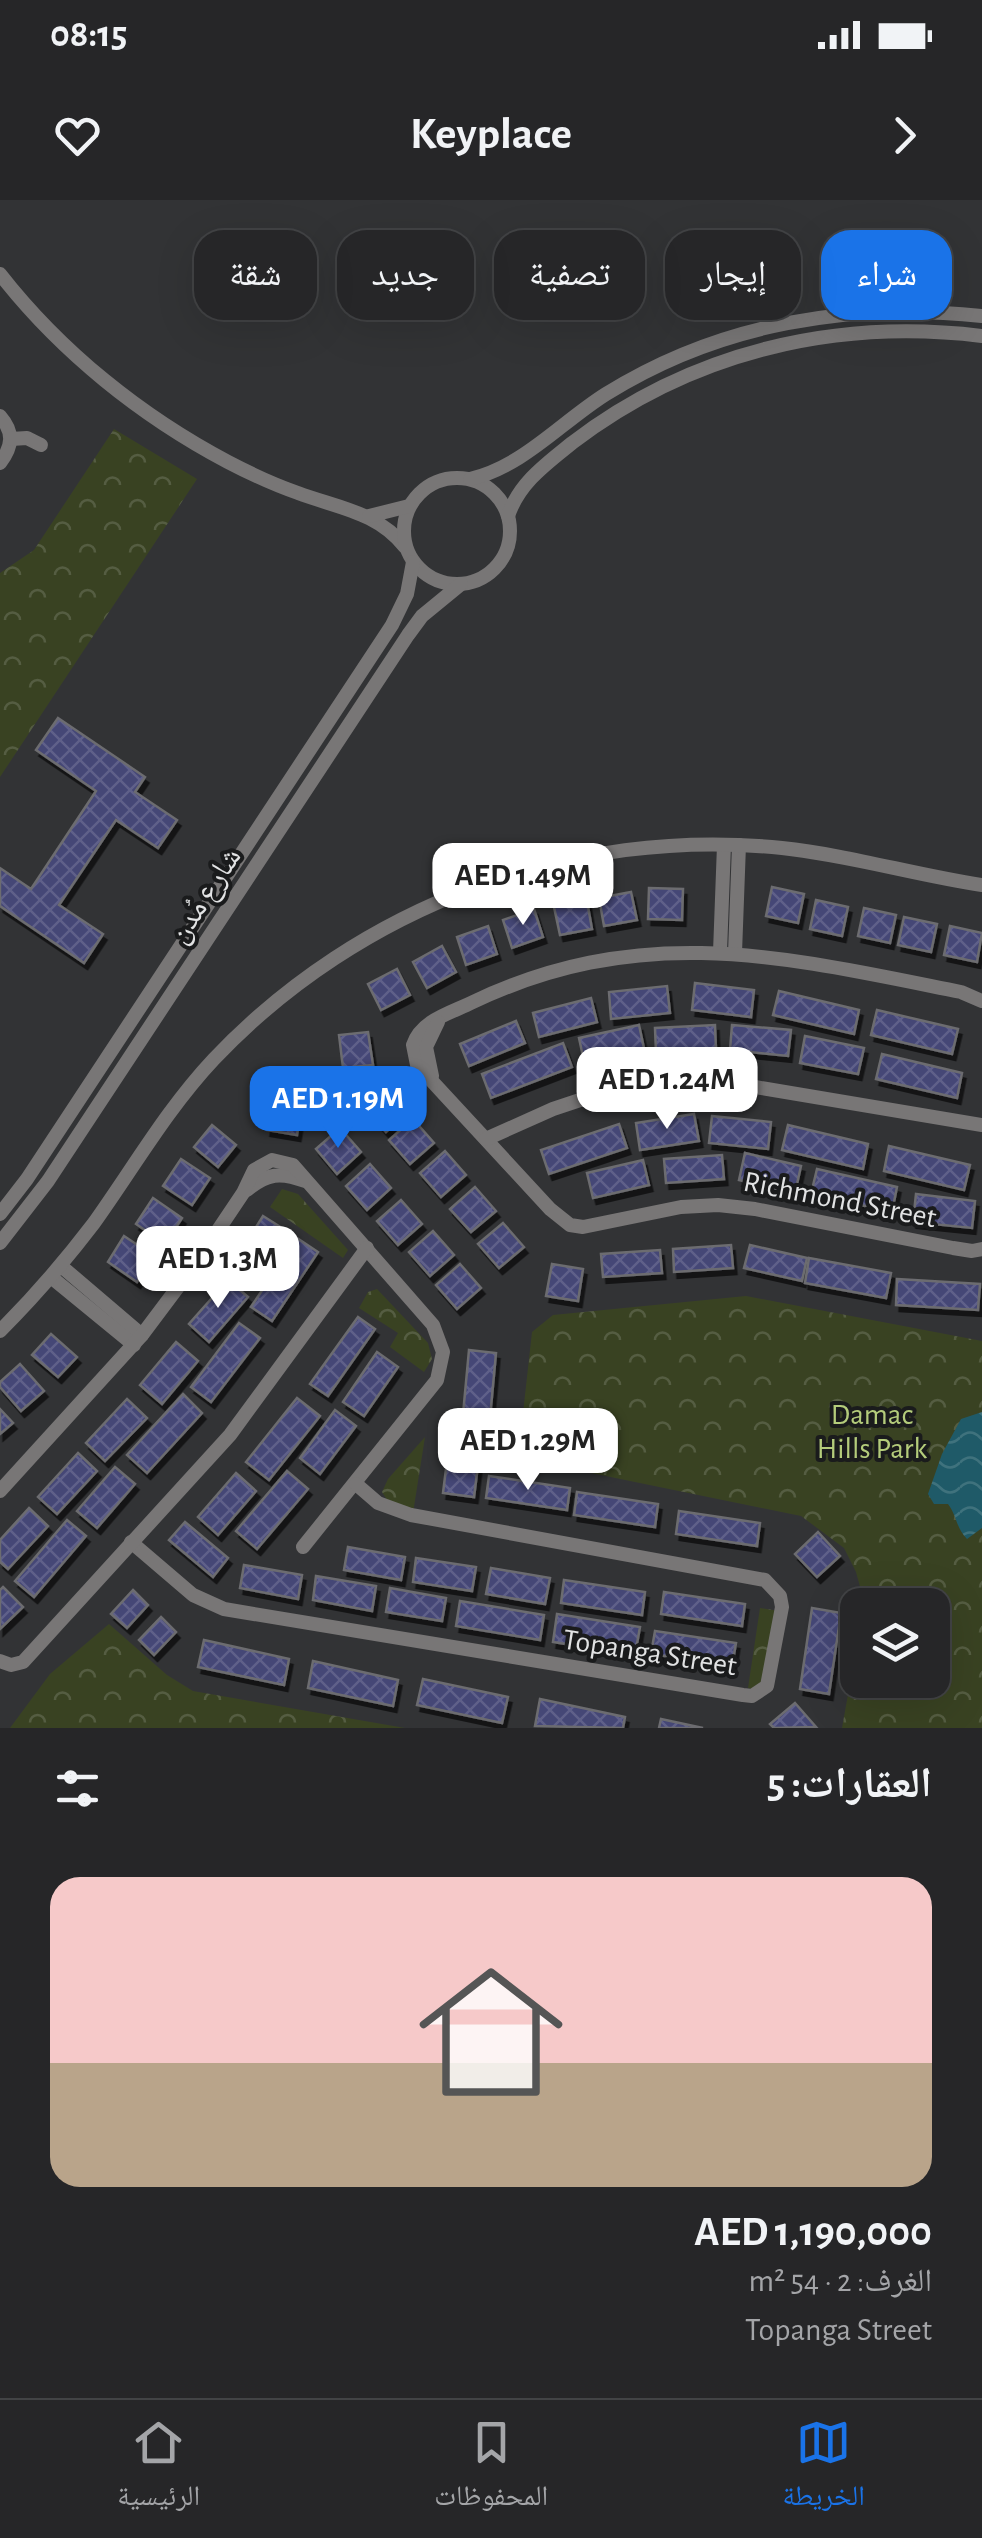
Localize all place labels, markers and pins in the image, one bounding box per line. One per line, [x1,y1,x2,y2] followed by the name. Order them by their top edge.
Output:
[409,843,637,928] pin: AED 1.49M
[553,1047,781,1132] pin: AED 1.24M
[224,1066,452,1151] pin: AED 1.19M
[115,1226,321,1311] pin: AED 1.3M
[414,1408,642,1493] pin: AED 1.29M

